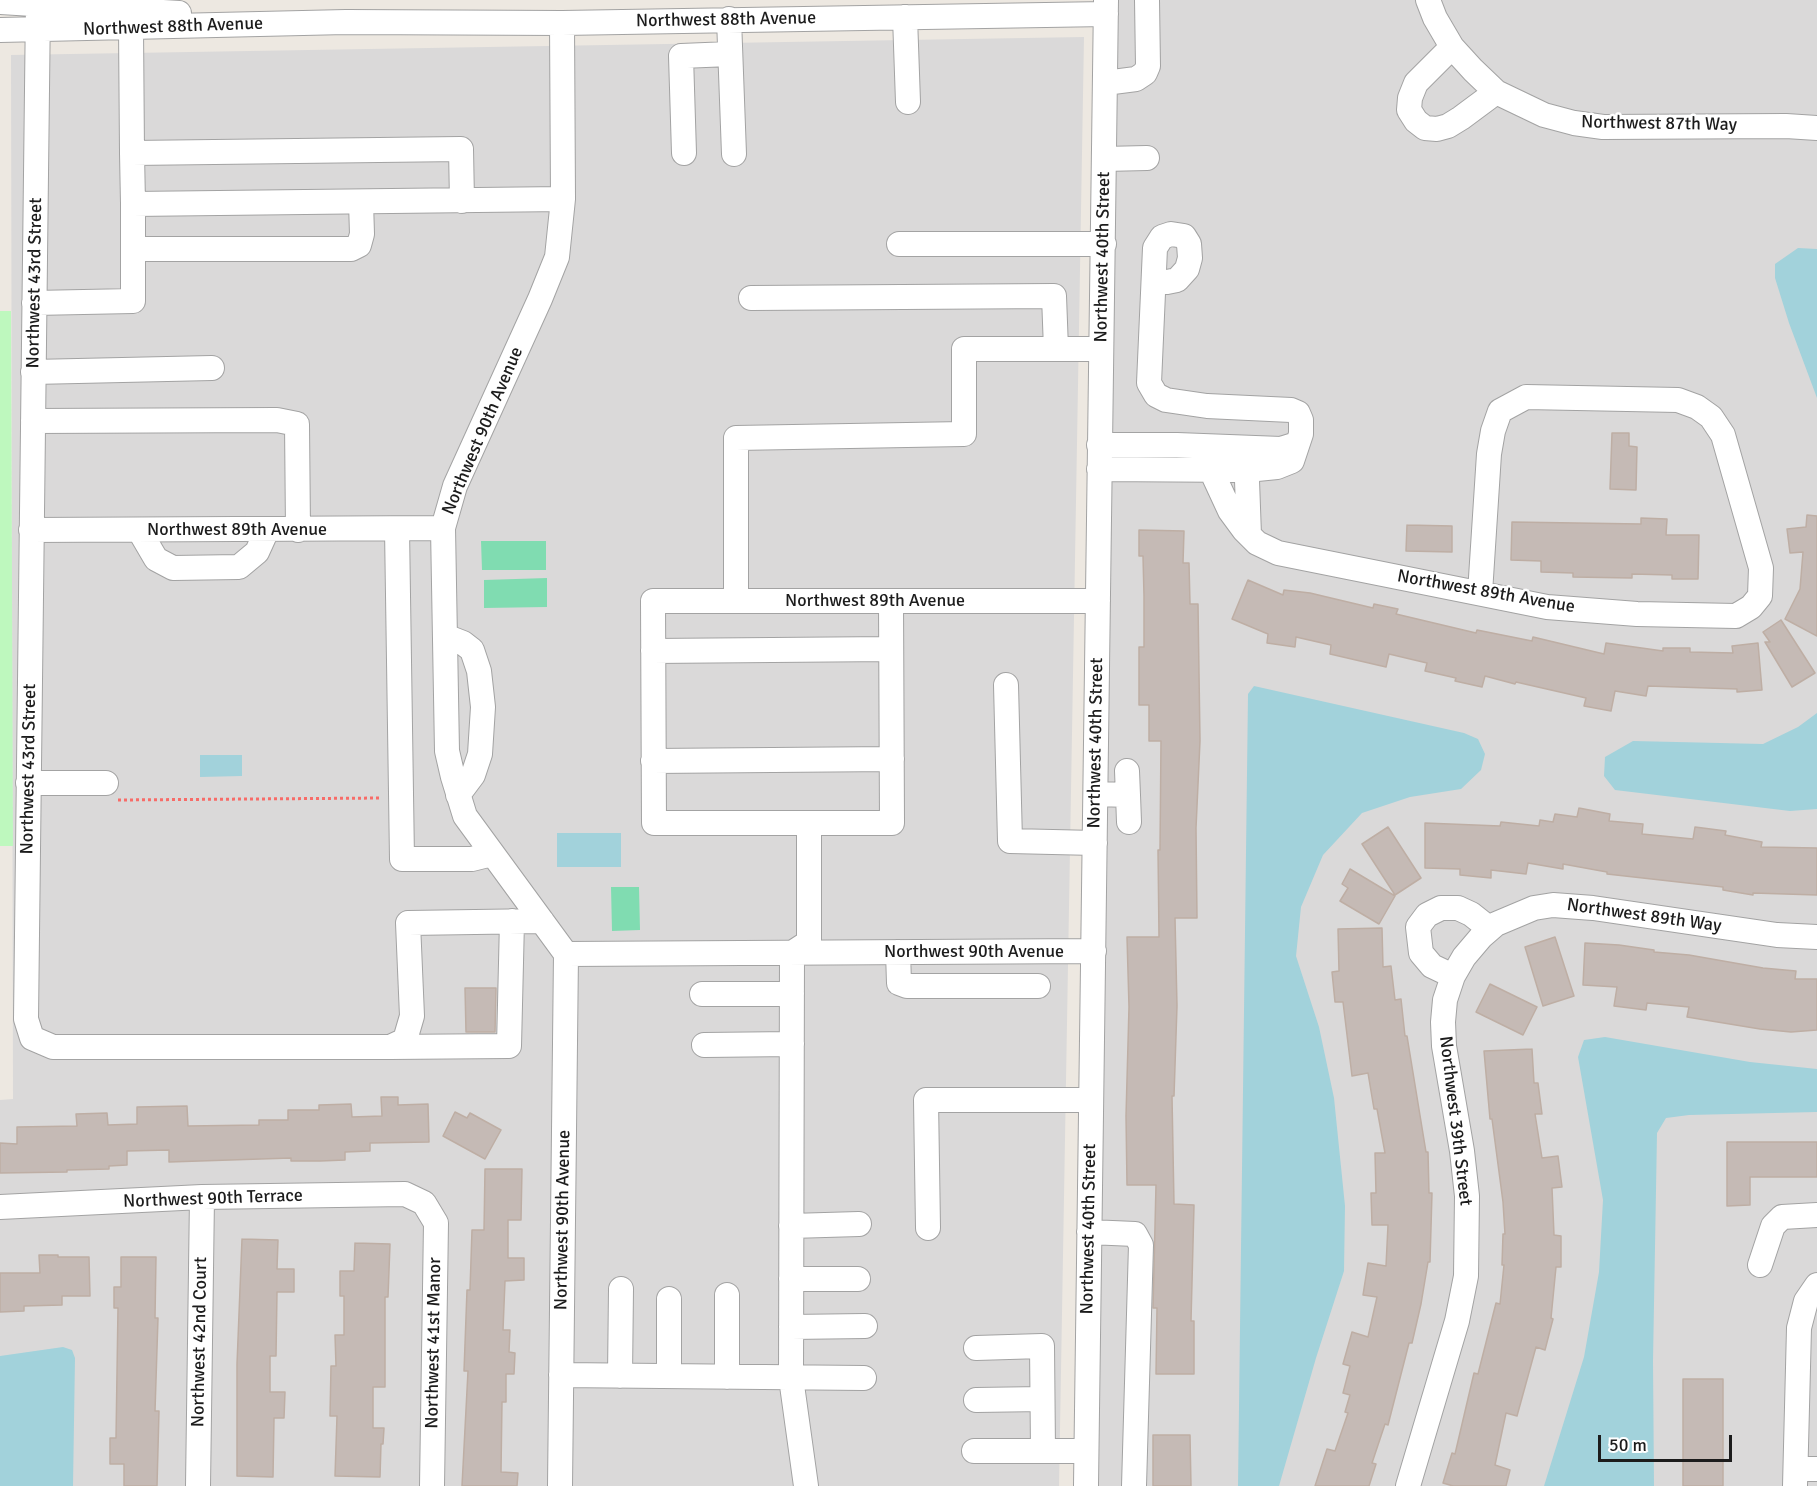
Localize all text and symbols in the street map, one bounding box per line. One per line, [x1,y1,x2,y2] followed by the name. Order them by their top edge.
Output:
[636,8,816,32] street label: Northwest 88th Avenue
[83,13,263,41] street label: Northwest 88th Avenue
[1581,112,1737,136] street label: Northwest 87th Way
[1091,171,1115,343] street label: Northwest 40th Street
[23,198,47,368] street label: Northwest 43rd Street
[438,344,528,518] street label: Northwest 90th Avenue
[147,519,327,541] street label: Northwest 89th Avenue
[1395,566,1577,618] street label: Northwest 89th Avenue
[785,590,965,612] street label: Northwest 89th Avenue
[1084,657,1108,829] street label: Northwest 40th Street
[17,684,41,854] street label: Northwest 43rd Street
[1565,894,1723,938] street label: Northwest 89th Way
[884,941,1064,963] street label: Northwest 90th Avenue
[1434,1035,1476,1207] street label: Northwest 39th Street
[551,1130,575,1310] street label: Northwest 90th Avenue
[1077,1143,1101,1315] street label: Northwest 40th Street
[123,1185,303,1213] street label: Northwest 90th Terrace
[188,1257,212,1427] street label: Northwest 42nd Court
[422,1257,446,1429] street label: Northwest 41st Manor
[1601,1423,1734,1461] scale bar
[1609,1434,1647,1456] text: 50 m

